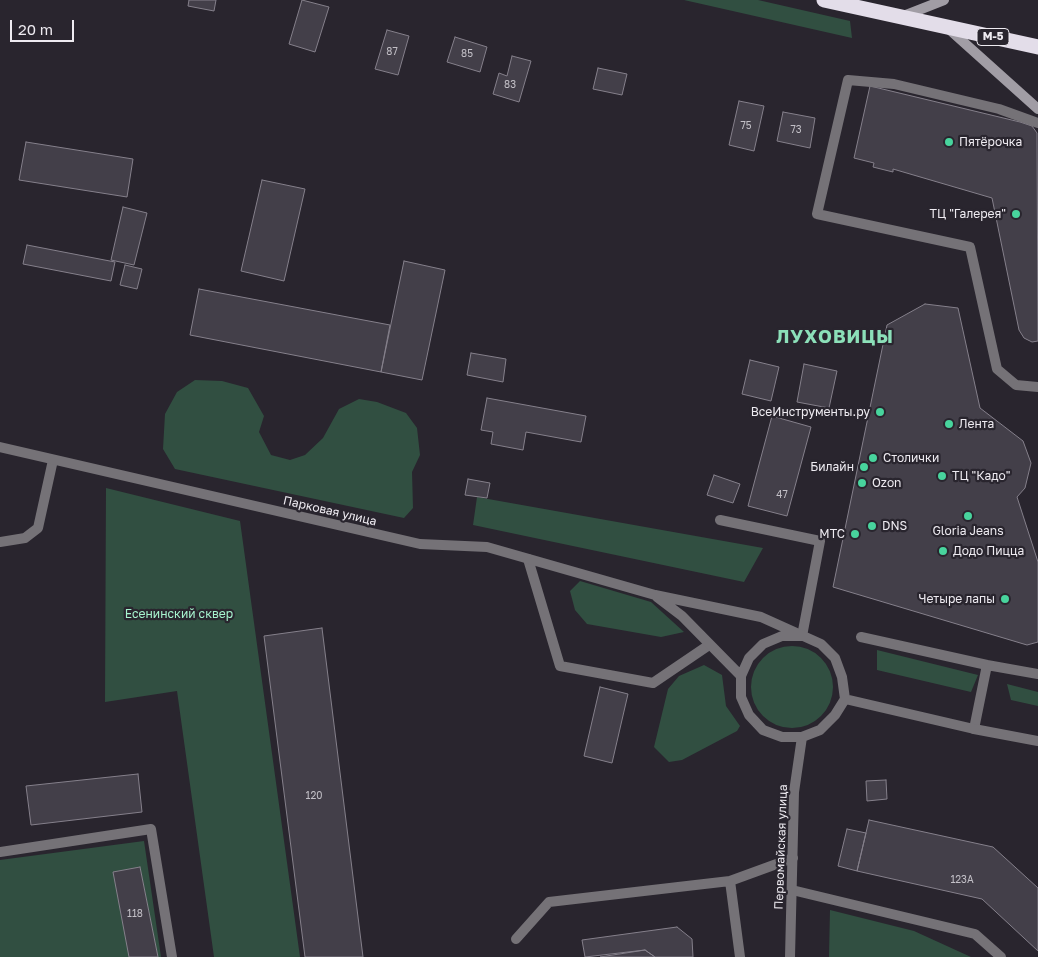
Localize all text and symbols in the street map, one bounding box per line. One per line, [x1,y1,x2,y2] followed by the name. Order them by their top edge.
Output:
[12,10,76,42] scale bar
[18,20,53,38] text: 20 m
[977,28,1009,46] road number: М-5
[386,46,398,58] house number: 87
[461,48,473,60] house number: 85
[504,79,516,91] house number: 83
[740,120,752,132] house number: 75
[790,124,802,136] house number: 73
[959,135,1022,149] place label: Пятёрочка
[943,136,955,148] marker: Пятёрочка
[930,207,1006,221] place label: ТЦ "Галерея"
[1010,208,1022,220] marker: ТЦ "Галерея"
[775,326,895,348] district label: ЛУХОВИЦЫ
[751,405,870,419] place label: ВсеИнструменты.ру
[874,406,886,418] marker: ВсеИнструменты.ру
[959,417,994,431] place label: Лента
[943,418,955,430] marker: Лента
[883,451,939,465] place label: Столички
[867,452,879,464] marker: Столички
[810,460,854,474] place label: Билайн
[858,461,870,473] marker: Билайн
[952,469,1010,483] place label: ТЦ "Кадо"
[936,470,948,482] marker: ТЦ "Кадо"
[872,476,901,490] place label: Ozon
[856,477,868,489] marker: Ozon
[776,489,788,501] house number: 47
[282,493,378,529] street label: Парковая улица
[962,510,974,522] marker: Gloria Jeans
[882,519,907,533] place label: DNS
[866,520,878,532] marker: DNS
[932,524,1004,538] place label: Gloria Jeans
[819,527,845,541] place label: МТС
[849,528,861,540] marker: МТС
[953,544,1024,558] place label: Додо Пицца
[937,545,949,557] marker: Додо Пицца
[918,592,995,606] place label: Четыре лапы
[999,593,1011,605] marker: Четыре лапы
[125,607,233,621] park label: Есенинский сквер
[772,784,790,910] street label: Первомайская улица
[306,790,322,802] house number: 120
[950,874,974,886] house number: 123А
[127,908,143,920] house number: 118

